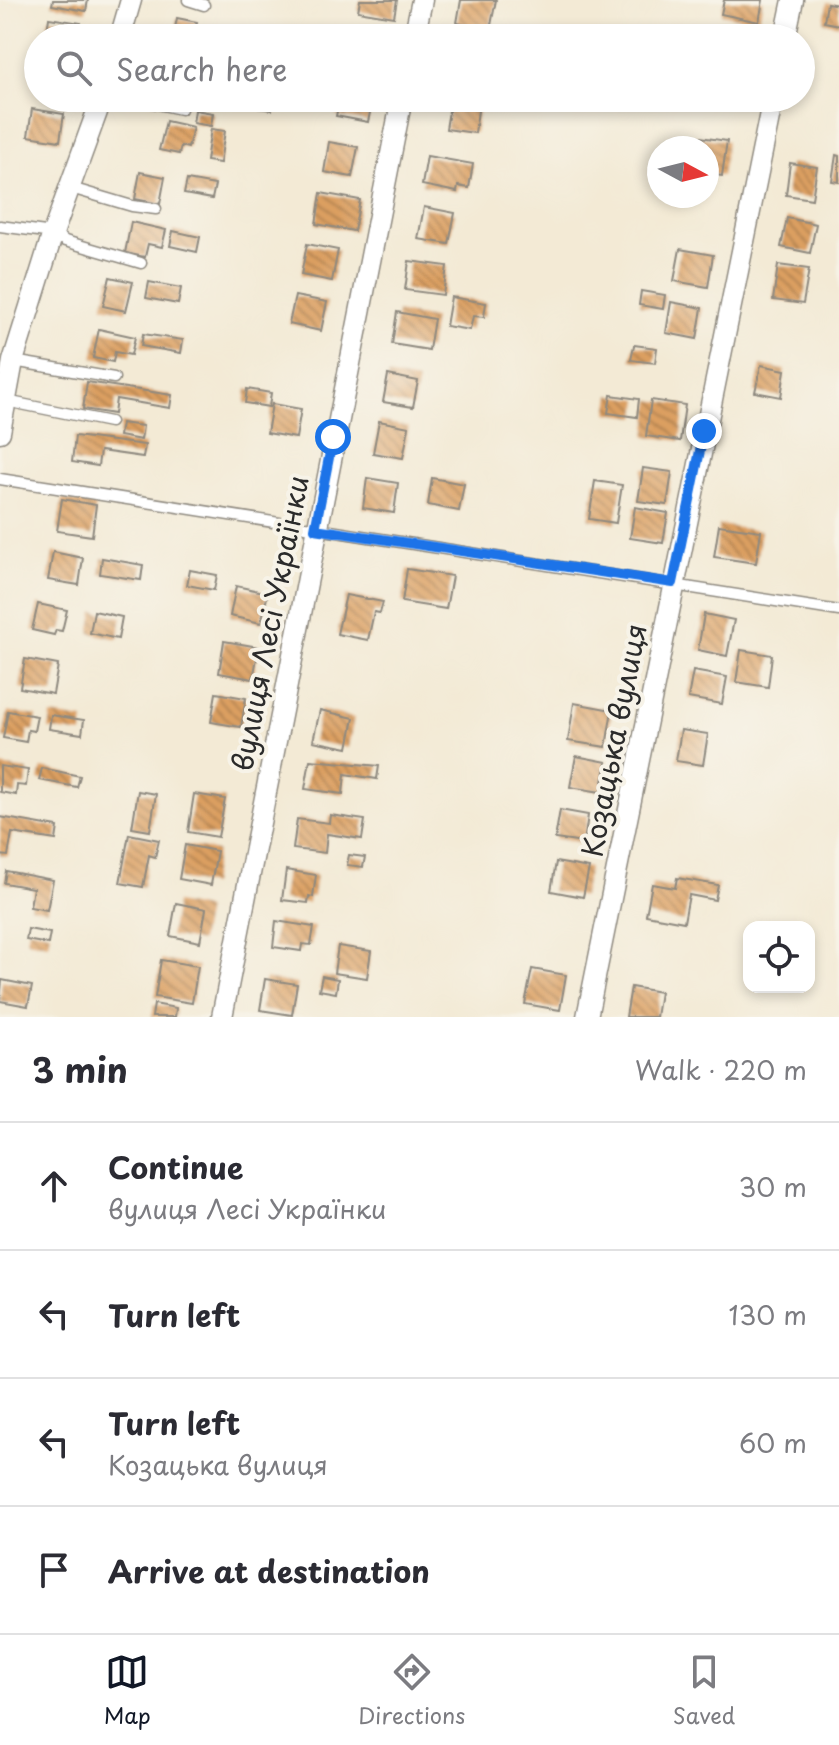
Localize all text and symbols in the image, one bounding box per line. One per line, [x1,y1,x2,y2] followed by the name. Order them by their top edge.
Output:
[24,24,815,112] search box
[52,46,96,90] icon: search
[116,46,288,91] text: Search here
[647,136,719,208] north arrow
[686,413,722,449] route end
[315,419,351,455] route start
[219,472,319,774] street label: вулиця Лесі Українки
[569,620,657,860] street label: Козацька вулиця
[743,921,815,993] map controls
[743,921,815,993] button: locate
[32,1043,128,1095] text: 3 min
[635,1050,807,1089] text: Walk · 220 m
[108,1144,243,1189] text: Continue
[32,1164,76,1208] icon: ahead
[739,1167,807,1206] text: 30 m
[108,1189,386,1228] text: вулиця Лесі Українки
[32,1292,76,1336] icon: left
[108,1292,240,1337] text: Turn left
[728,1295,807,1334] text: 130 m
[108,1400,240,1445] text: Turn left
[32,1420,76,1464] icon: left
[739,1423,807,1462] text: 60 m
[108,1445,328,1484] text: Козацька вулиця
[32,1548,76,1592] icon: arrive
[108,1548,430,1593] text: Arrive at destination
[104,1650,151,1731] tab: Map
[358,1650,465,1731] tab: Directions
[673,1650,735,1731] tab: Saved

